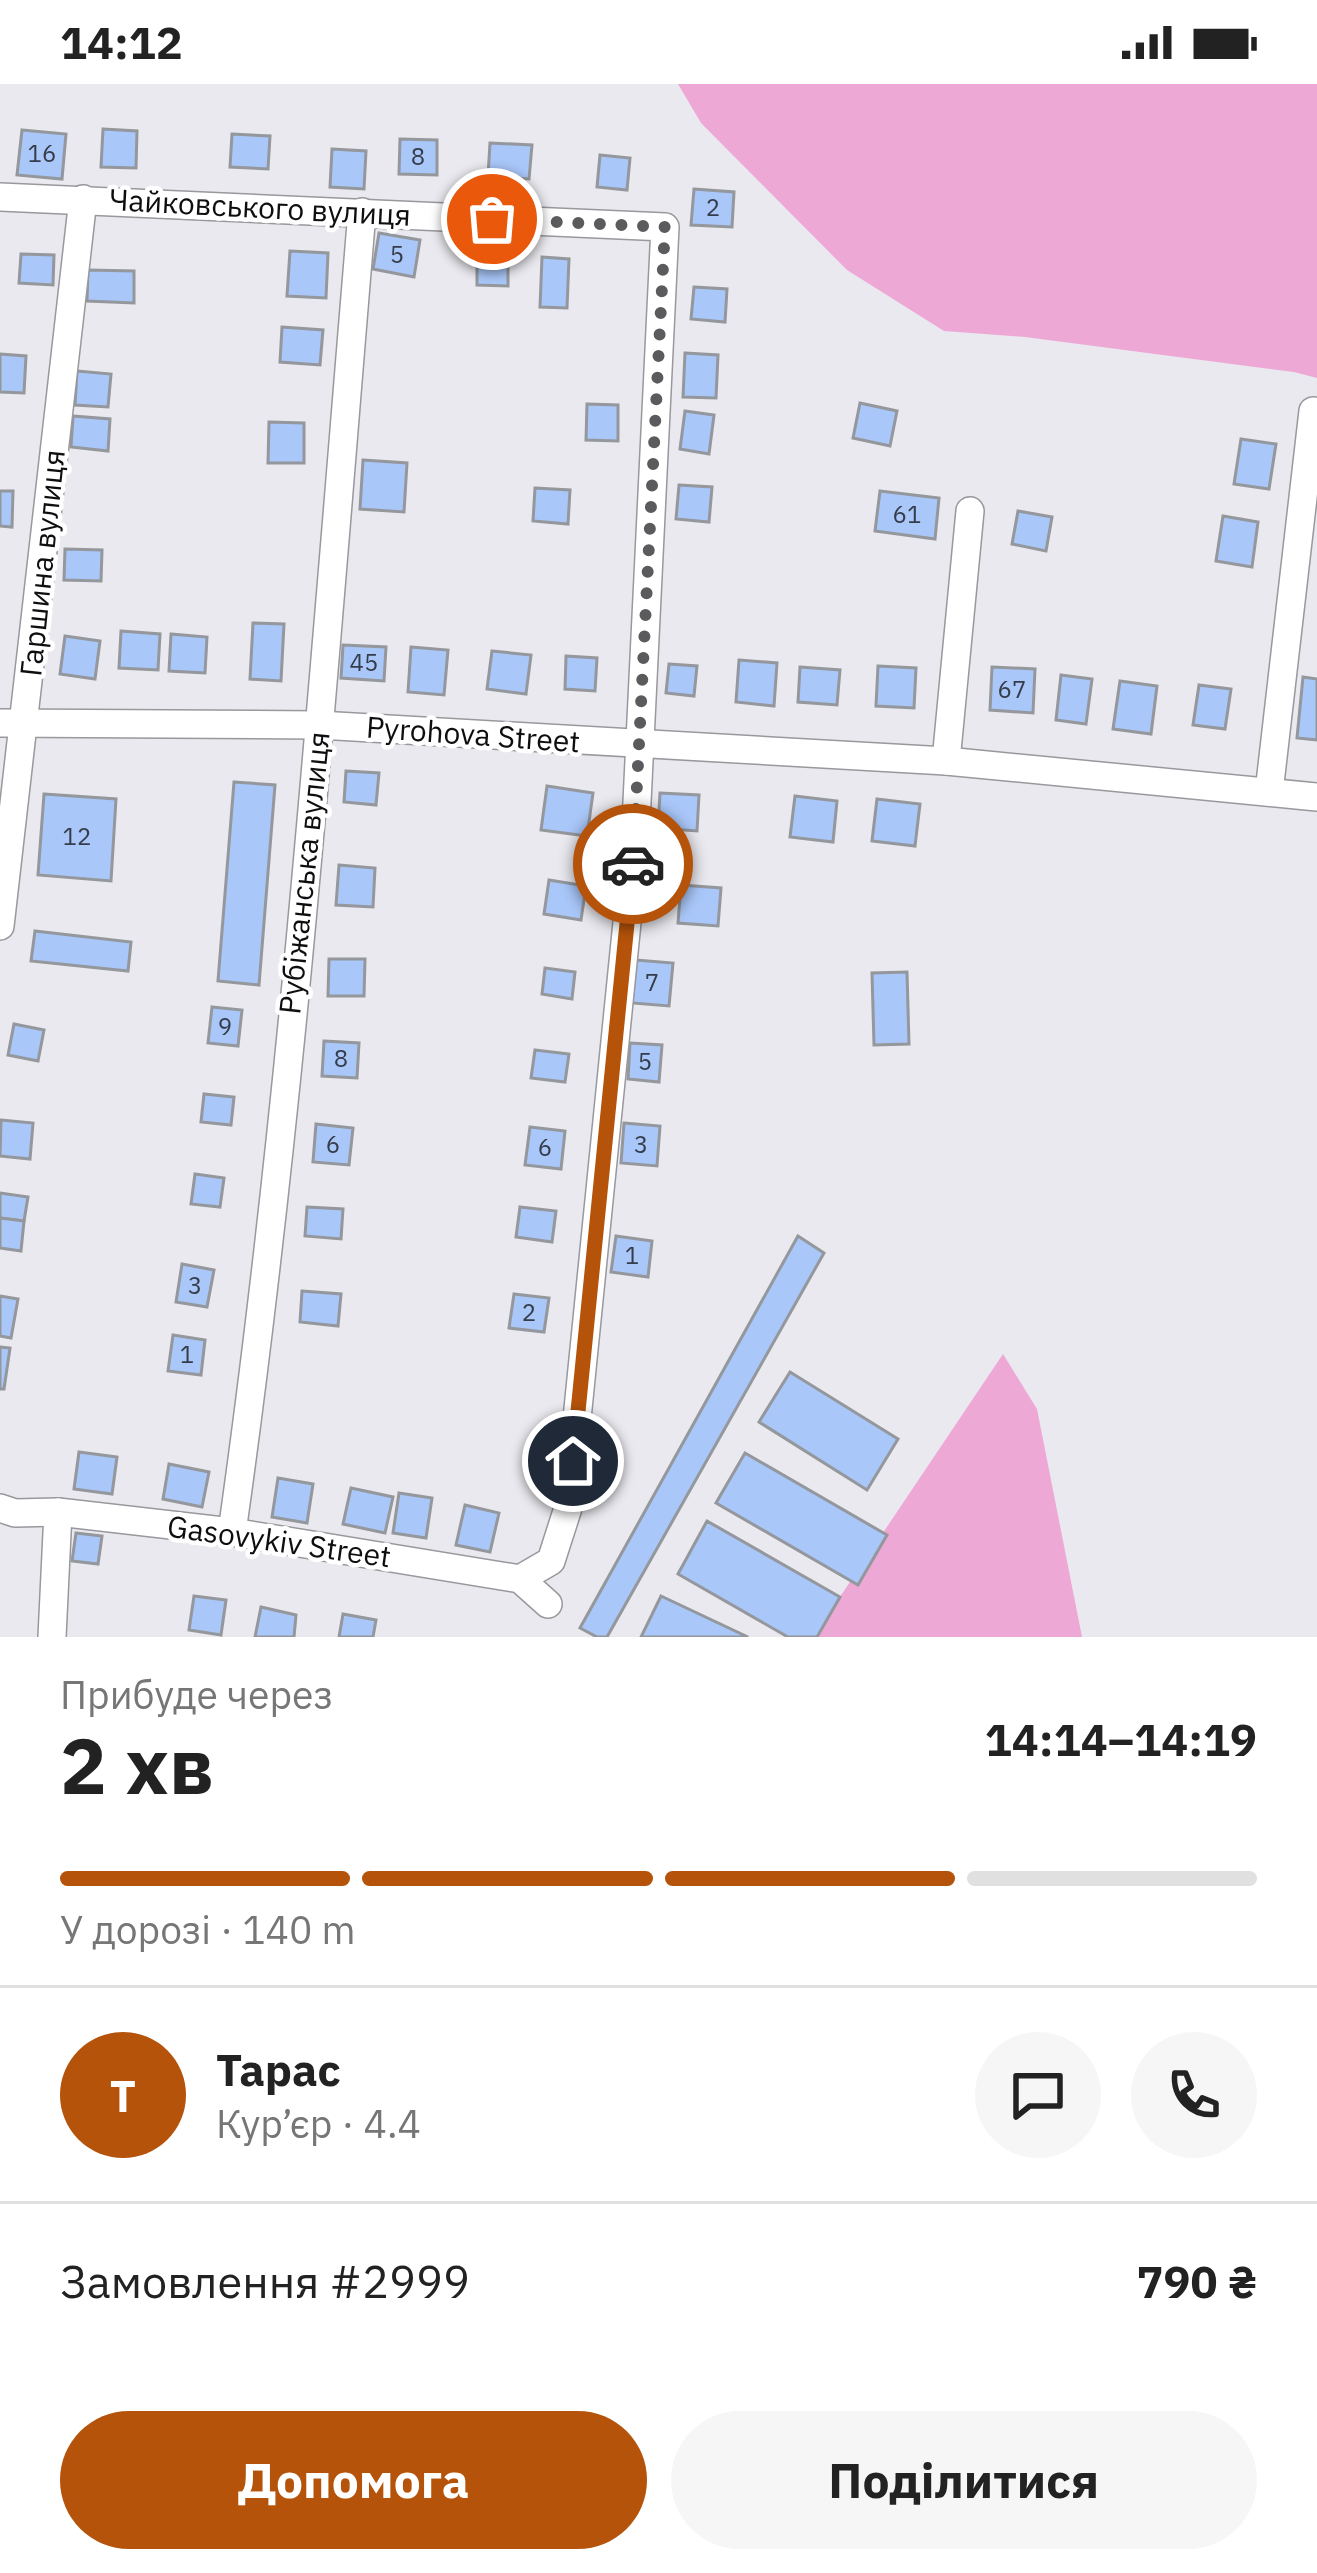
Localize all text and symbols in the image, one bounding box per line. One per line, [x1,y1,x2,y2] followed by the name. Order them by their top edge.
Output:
[60,13,183,71] text: 14:12
[28,137,56,169] house number: 16
[411,140,425,172] house number: 8
[441,168,543,270] pin
[108,179,412,234] street label: Чайковського вулиця
[459,186,525,252] icon: bag
[706,191,720,223] house number: 2
[390,238,404,270] house number: 5
[10,448,73,678] street label: Гаршина вулиця
[893,498,921,530] house number: 61
[350,646,378,678] house number: 45
[998,673,1026,705] house number: 67
[365,707,581,760] street label: Pyrohova Street
[269,730,338,1016] street label: Рубіжанська вулиця
[573,804,693,924] courier
[63,820,91,852] house number: 12
[600,831,666,897] icon: car
[645,966,659,998] house number: 7
[218,1010,232,1042] house number: 9
[334,1042,348,1074] house number: 8
[638,1045,652,1077] house number: 5
[326,1128,340,1160] house number: 6
[634,1128,648,1160] house number: 3
[538,1131,552,1163] house number: 6
[625,1239,639,1271] house number: 1
[188,1269,202,1301] house number: 3
[522,1296,536,1328] house number: 2
[180,1338,194,1370] house number: 1
[522,1410,624,1512] pin
[540,1428,606,1494] icon: home
[165,1506,393,1575] street label: Gasovykiv Street
[60,1669,333,1720] text: Прибуде через
[985,1710,1257,1768] text: 14:14–14:19
[60,1714,214,1815] text: 2 хв
[60,1904,356,1955] text: У дорозі · 140 m
[975,2032,1101,2158] button: chat
[1131,2032,1257,2158] button: phone
[216,2040,341,2098] text: Тарас
[110,2066,136,2124] text: Т
[216,2098,421,2149] text: Кур’єр · 4.4
[60,2252,470,2310] text: Замовлення #2999
[1136,2252,1257,2310] text: 790 ₴
[60,2411,647,2549] button: Допомога
[671,2411,1257,2549] button: Поділитися

